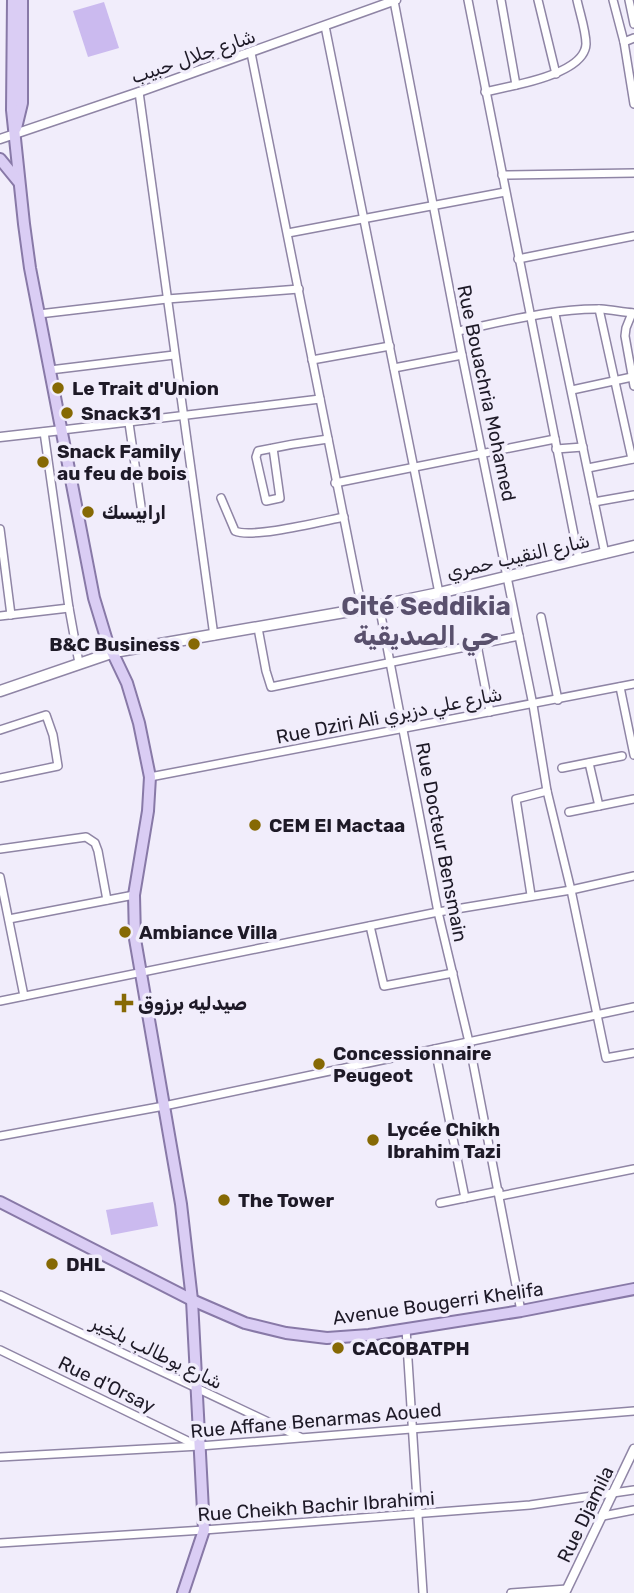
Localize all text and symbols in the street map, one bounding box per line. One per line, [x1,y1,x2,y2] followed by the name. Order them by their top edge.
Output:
[128,24,259,90] street label: شارع جلال حبيب
[452,283,521,503] street label: Rue Bouachria Mohamed
[72,377,219,400] place label: Le Trait d'Union
[50,380,66,396] marker: Le Trait d'Union
[81,402,161,425] place label: Snack31
[59,405,75,421] marker: Snack31
[57,440,187,485] place label: Snack Family au feu de bois
[35,454,51,470] marker: Snack Family au feu de bois
[102,501,166,524] place label: ارابيسك
[80,504,96,520] marker: ارابيسك
[444,529,592,586] street label: شارع النقيب حمري
[341,591,511,656] district label: Cité Seddikia حي الصديقية
[49,633,180,656] place label: B&C Business
[186,636,202,652] marker: B&C Business
[274,682,505,752] street label: Rue Dziri Ali شارع علي دزيري
[411,740,472,944] street label: Rue Docteur Bensmain
[269,814,405,837] place label: CEM El Mactaa
[247,817,263,833] marker: CEM El Mactaa
[139,921,277,944] place label: Ambiance Villa
[117,924,133,940] marker: Ambiance Villa
[138,992,247,1015] place label: صيدليه برزوق
[116,995,132,1011] marker: صيدليه برزوق
[333,1042,492,1087] place label: Concessionnaire Peugeot
[311,1056,327,1072] marker: Concessionnaire Peugeot
[387,1118,501,1163] place label: Lycée Chikh Ibrahim Tazi
[365,1132,381,1148] marker: Lycée Chikh Ibrahim Tazi
[238,1189,334,1212] place label: The Tower
[216,1192,232,1208] marker: The Tower
[66,1253,106,1276] place label: DHL
[44,1256,60,1272] marker: DHL
[331,1277,545,1330] street label: Avenue Bougerri Khelifa
[86,1310,226,1396] street label: شارع بوطالب بلخير
[352,1337,470,1360] place label: CACOBATPH
[330,1340,346,1356] marker: CACOBATPH
[54,1351,159,1418] street label: Rue d'Orsay
[190,1398,443,1443] street label: Rue Affane Benarmas Aoued
[552,1462,619,1566] street label: Rue Djamila
[197,1487,435,1526] street label: Rue Cheikh Bachir Ibrahimi

